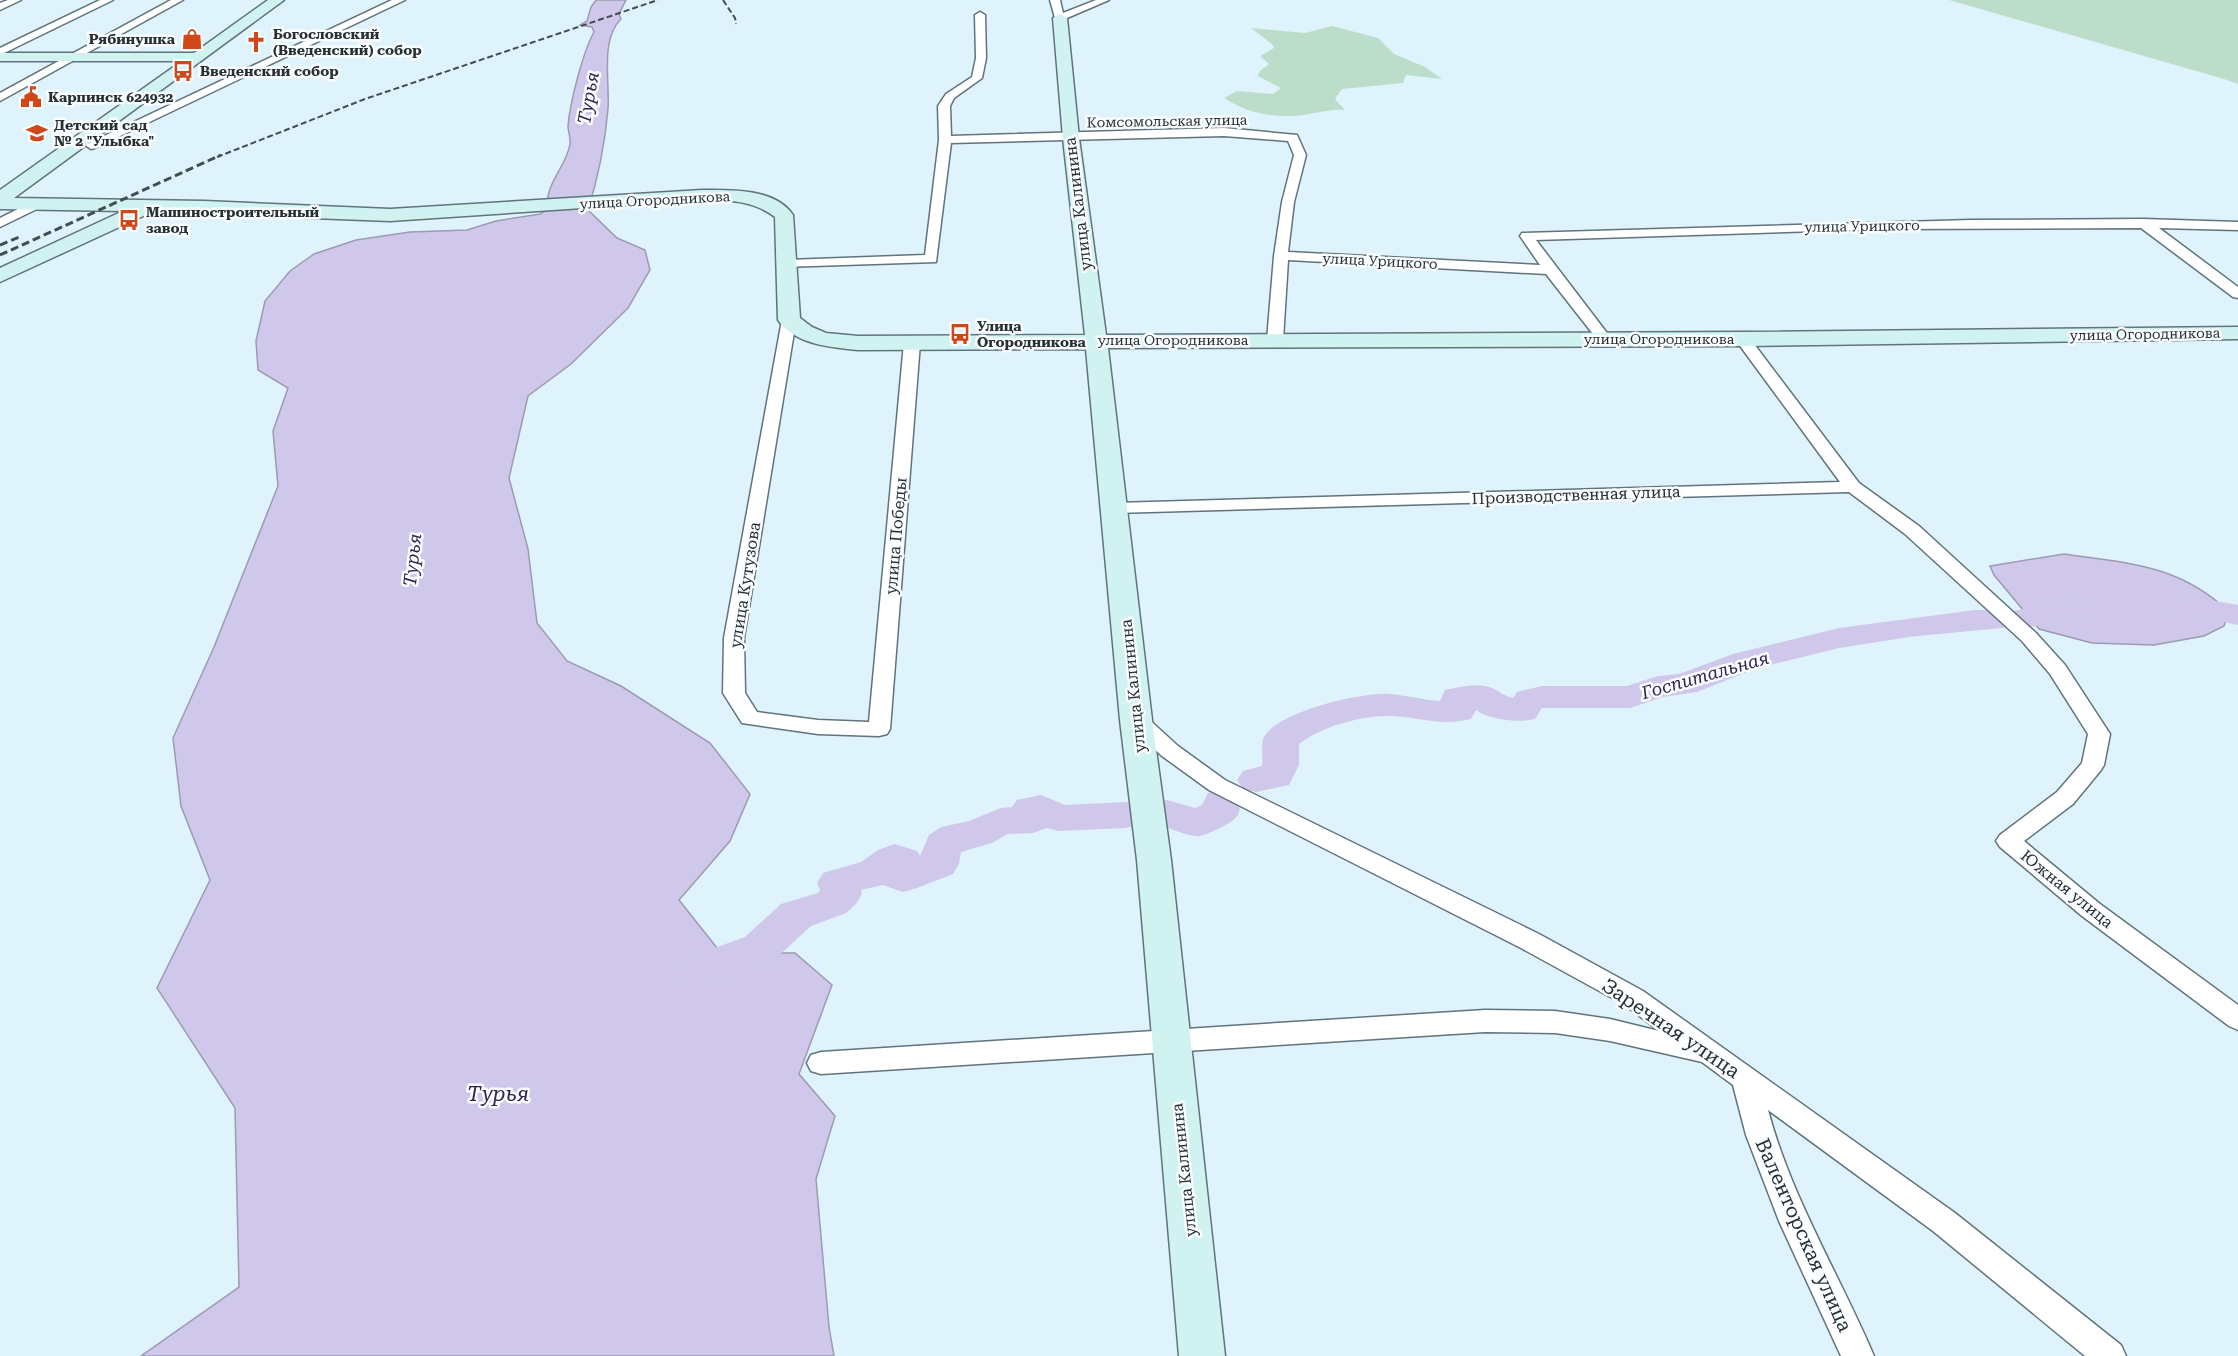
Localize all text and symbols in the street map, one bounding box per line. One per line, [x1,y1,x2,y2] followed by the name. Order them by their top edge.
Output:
[273,26,422,58] place label: Богословский (Введенский) собор
[180,27,204,51] shop icon: Рябинушка
[244,30,268,54] church icon: Богословский (Введенский) собор
[89,31,176,47] place label: Рябинушка
[171,59,195,83] bus stop icon: Введенский собор
[200,63,339,79] place label: Введенский собор
[573,70,603,126] water label: Турья
[19,85,43,109] public building icon: Карпинск 624932
[48,89,174,105] place label: Карпинск 624932
[1087,112,1248,130] street label: Комсомольская улица
[54,117,154,149] place label: Детский сад № 2 "Улыбка"
[25,121,49,145] school or university icon: Детский сад № 2 "Улыбка"
[1060,136,1096,272] street label: улица Калинина
[579,188,731,212] street label: улица Огородникова
[146,204,320,236] place label: Машиностроительный завод
[117,208,141,232] bus stop icon: Машиностроительный завод
[1804,217,1920,235] street label: улица Урицкого
[1322,250,1438,272] street label: улица Урицкого
[977,318,1087,350] place label: Улица Огородникова
[948,322,972,346] bus stop icon: Улица Огородникова
[2070,325,2221,343] street label: улица Огородникова
[1584,331,1735,347] street label: улица Огородникова
[1098,332,1249,348] street label: улица Огородникова
[881,477,911,595] street label: улица Победы
[1471,482,1681,508] street label: Производственная улица
[726,520,764,649] street label: улица Кутузова
[399,532,425,588] water label: Турья
[1116,618,1149,754] street label: улица Калинина
[1638,647,1771,704] water label: Госпитальная
[2017,846,2117,932] street label: Южная улица
[1597,973,1745,1083] street label: Заречная улица
[467,1082,529,1106] water label: Турья
[1167,1102,1200,1238] street label: улица Калинина
[1750,1135,1858,1336] street label: Валенторская улица

